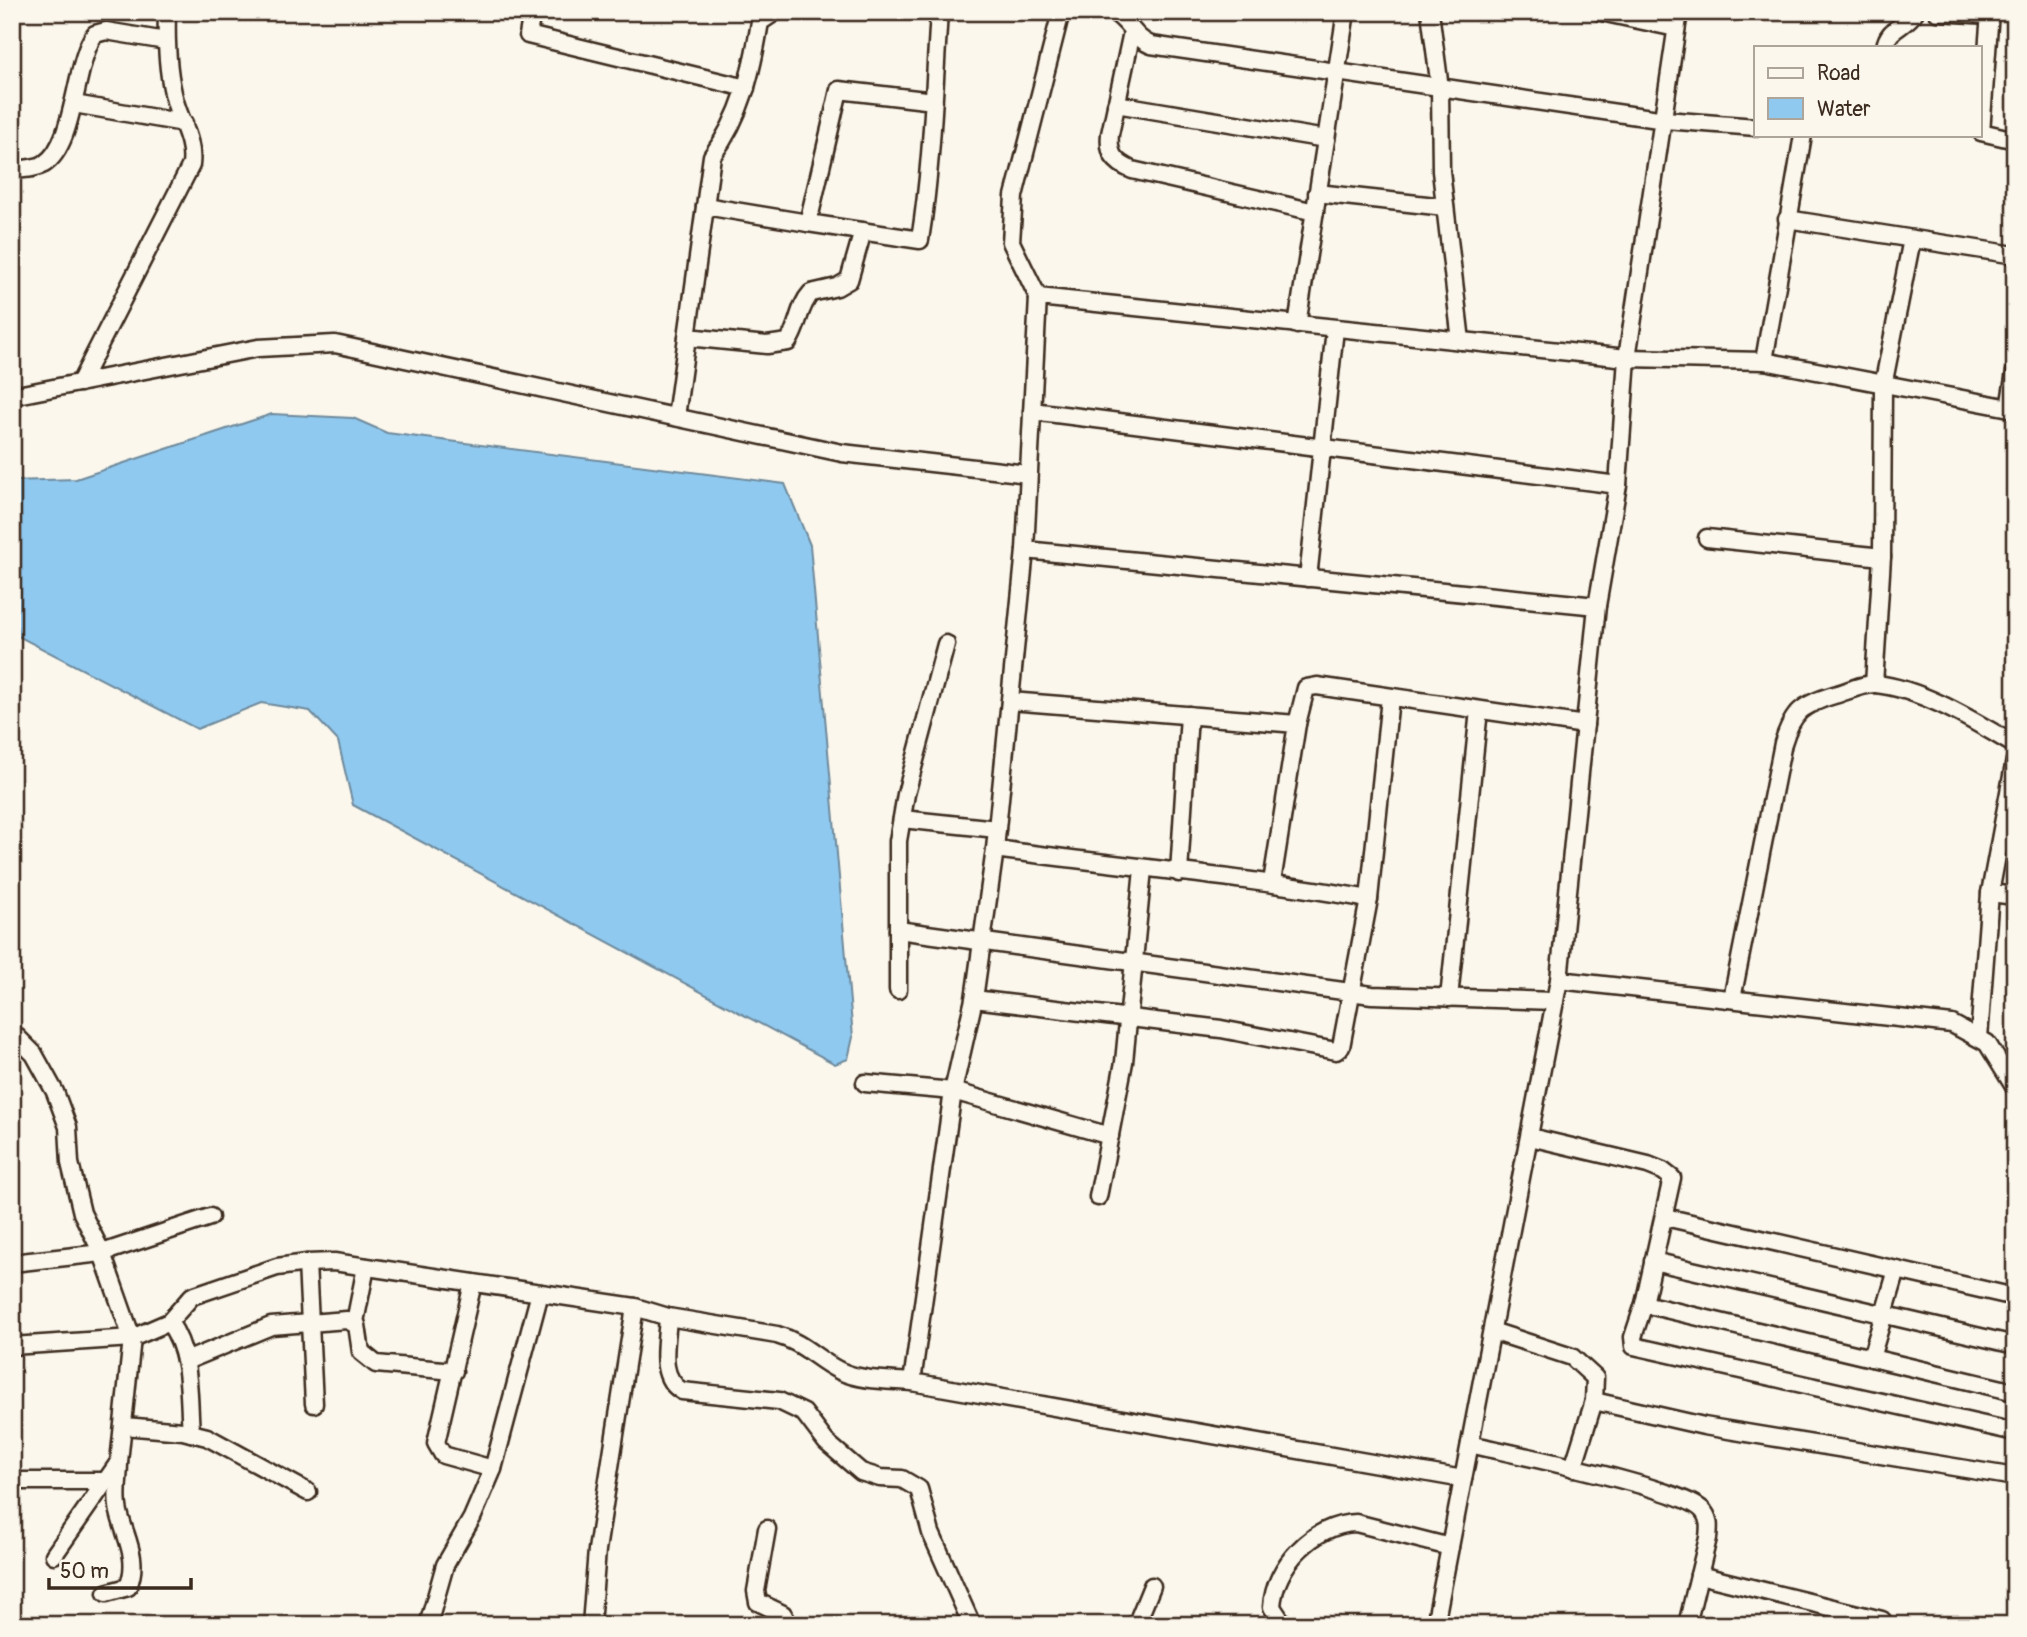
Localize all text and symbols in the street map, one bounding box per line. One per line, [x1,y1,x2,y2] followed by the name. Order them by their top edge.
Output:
[1754,46,1982,136] legend
[1817,60,1861,87] text: Road
[1817,96,1871,123] text: Water
[49,1546,191,1590] scale bar
[60,1558,109,1585] text: 50 m

